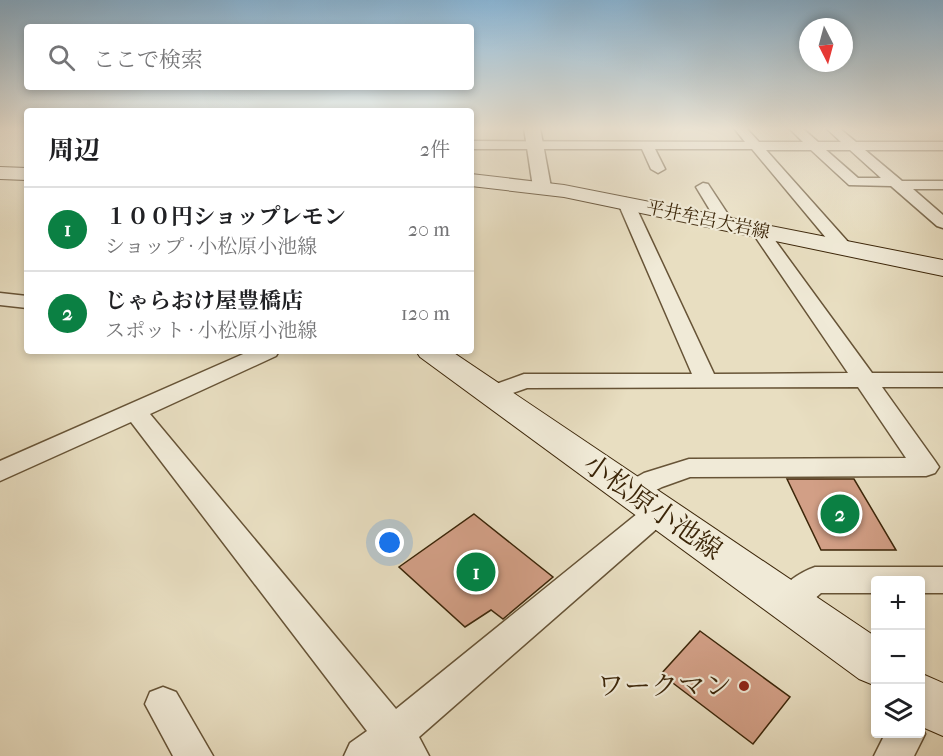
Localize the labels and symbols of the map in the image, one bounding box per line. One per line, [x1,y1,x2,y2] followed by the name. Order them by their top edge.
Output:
[799,18,853,72] north arrow
[644,197,772,243] street label: 平井牟呂大岩線
[577,447,729,567] street label: 小松原小池線
[820,492,860,536] pin: 2
[375,528,404,557] your location
[456,550,496,594] pin: 1
[597,670,732,702] place label: ワークマン
[737,679,751,693] marker: ワークマン

